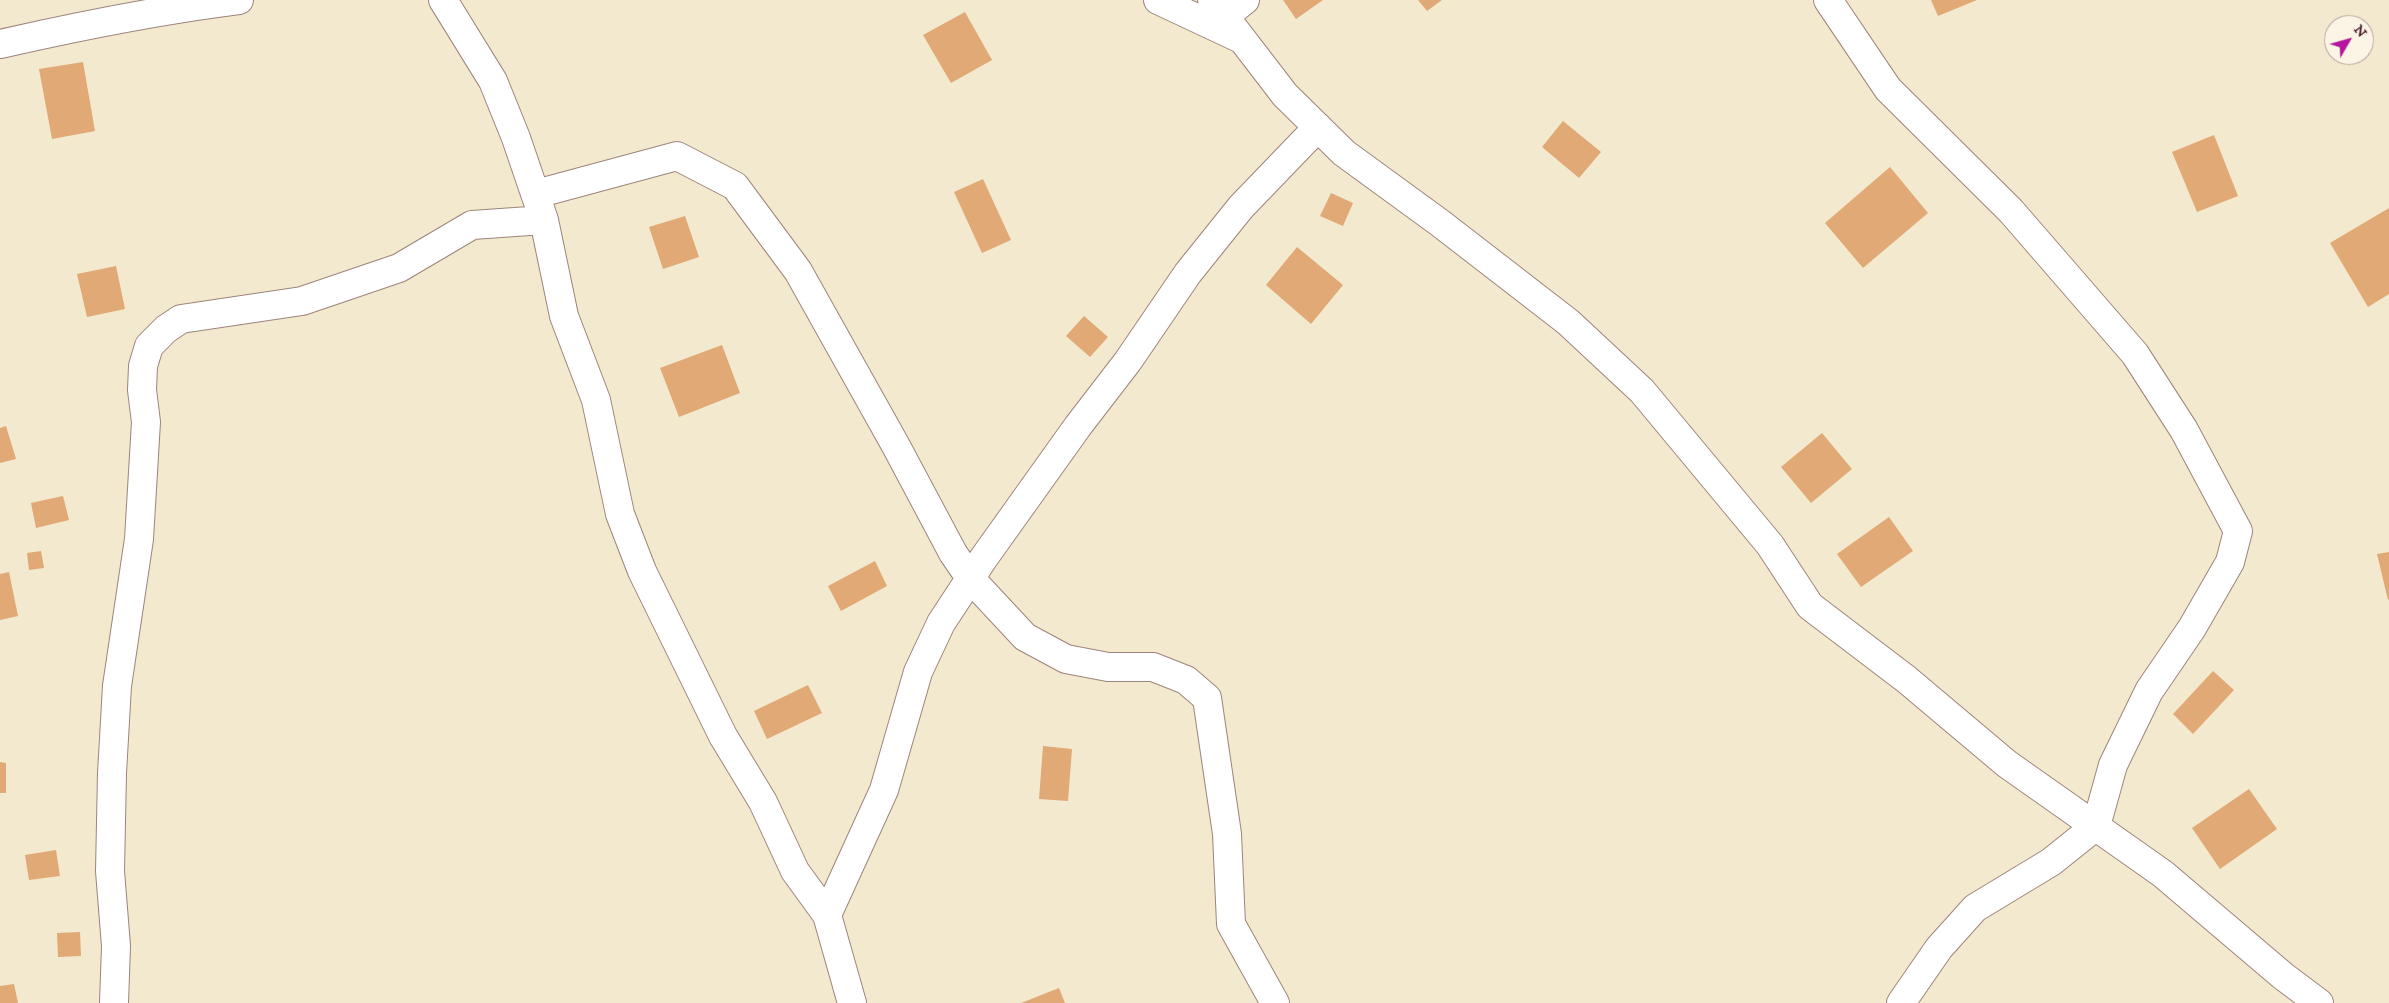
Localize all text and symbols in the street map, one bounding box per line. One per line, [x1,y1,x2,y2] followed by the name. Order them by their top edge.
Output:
[2324,15,2374,65] north arrow
[2349,21,2371,41] text: N

